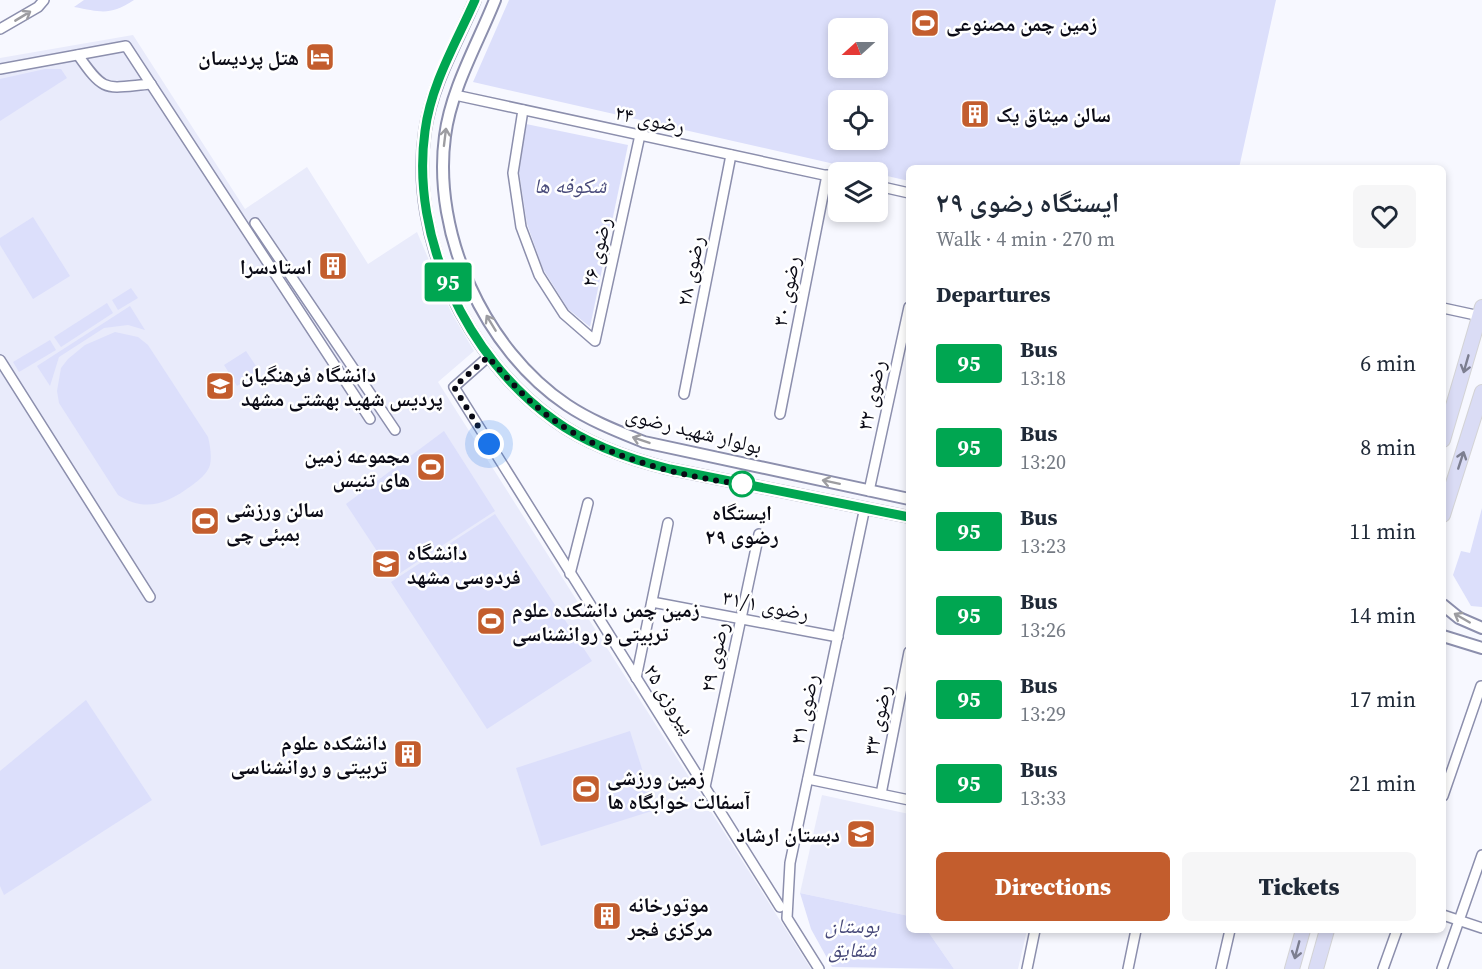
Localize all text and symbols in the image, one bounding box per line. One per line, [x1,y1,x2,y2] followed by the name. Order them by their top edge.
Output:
[909,7,941,39] sports icon: زمین چمن مصنوعی
[14,9,31,21] one-way arrow
[946,9,1097,38] place label: زمین چمن مصنوعی
[828,18,888,78] north arrow
[828,18,888,222] map controls
[304,41,336,73] hotel icon: هتل پردیسان
[198,43,299,72] place label: هتل پردیسان
[828,90,888,150] button: locate
[612,97,688,141] street label: رضوی ۲۴
[959,98,991,130] building icon: سالن میثاق یک
[996,100,1111,129] place label: سالن میثاق یک
[440,128,451,148] one-way arrow
[828,162,888,222] button: layers
[534,171,607,200] park label: شکوفه ها
[936,183,1120,221] text: ایستگاه رضوی ۲۹
[1353,185,1416,248] button: heart
[574,214,618,290] street label: رضوی ۲۶
[936,225,1115,253] text: Walk · 4 min · 270 m
[669,233,711,309] street label: رضوی ۲۸
[317,250,349,282] building icon: استادسرا
[240,252,312,281] place label: استادسرا
[765,253,807,329] street label: رضوی ۳۰
[421,262,475,302] line badge: 95
[437,268,459,297] text: 95
[936,279,1050,309] text: Departures
[484,315,496,332] one-way arrow
[1020,334,1057,364] text: Bus
[1360,348,1416,378] text: 6 min
[958,349,980,378] text: 95
[1460,354,1471,373] one-way arrow
[849,357,893,433] street label: رضوی ۳۲
[241,360,443,413] place label: دانشگاه فرهنگیان پردیس شهید بهشتی مشهد
[1020,364,1066,392] text: 13:18
[204,370,236,402] school or university icon: دانشگاه فرهنگیان پردیس شهید بهشتی مشهد
[623,399,765,461] street label: بولوار شهید رضوی
[1020,418,1057,448] text: Bus
[474,429,504,459] your location
[1360,432,1416,462] text: 8 min
[958,433,980,462] text: 95
[632,434,651,445] one-way arrow
[304,441,410,494] place label: مجموعه زمین های تنیس
[1020,448,1066,476] text: 13:20
[415,451,447,483] sports icon: مجموعه زمین های تنیس
[1456,451,1467,470] one-way arrow
[729,471,755,497] marker: ایستگاه رضوی ۲۹
[822,476,841,488] one-way arrow
[226,495,324,548] place label: سالن ورزشی بمبئی چی
[705,498,779,551] place label: ایستگاه رضوی ۲۹
[1020,502,1057,532] text: Bus
[189,505,221,537] sports icon: سالن ورزشی بمبئی چی
[1349,516,1416,546] text: 11 min
[958,517,980,546] text: 95
[1020,532,1066,560] text: 13:23
[407,538,521,591] place label: دانشگاه فردوسی مشهد
[370,548,402,580] school or university icon: دانشگاه فردوسی مشهد
[720,582,812,628] street label: رضوی ۳۱/۱
[1020,586,1057,616] text: Bus
[512,595,700,648] place label: زمین چمن دانشکده علوم تربیتی و روانشناسی
[1349,600,1416,630] text: 14 min
[958,601,980,630] text: 95
[475,605,507,637] sports icon: زمین چمن دانشکده علوم تربیتی و روانشناسی
[1454,611,1471,623] one-way arrow
[1020,616,1066,644] text: 13:26
[692,619,736,695] street label: رضوی ۲۹
[637,658,703,740] street label: پیروزی ۲۵
[1020,670,1057,700] text: Bus
[782,671,826,747] street label: رضوی ۳۱
[856,682,898,758] street label: رضوی ۳۳
[1349,684,1416,714] text: 17 min
[958,685,980,714] text: 95
[1020,700,1066,728] text: 13:29
[231,728,387,781] place label: دانشکده علوم تربیتی و روانشناسی
[392,738,424,770] building icon: دانشکده علوم تربیتی و روانشناسی
[1020,754,1057,784] text: Bus
[607,763,750,816] place label: زمین ورزشی آسفالت خوابگاه ها
[1349,768,1416,798] text: 21 min
[958,769,980,798] text: 95
[570,773,602,805] sports icon: زمین ورزشی آسفالت خوابگاه ها
[1020,784,1066,812] text: 13:33
[845,818,877,850] school or university icon: دبستان ارشاد
[736,820,840,849] place label: دبستان ارشاد
[936,852,1170,921] button: Directions
[1182,852,1416,921] button: Tickets
[627,890,713,943] place label: موتورخانه مرکزی فجر
[591,900,623,932] building icon: موتورخانه مرکزی فجر
[825,911,880,964] park label: بوستان شقایق
[1291,940,1302,959] one-way arrow

